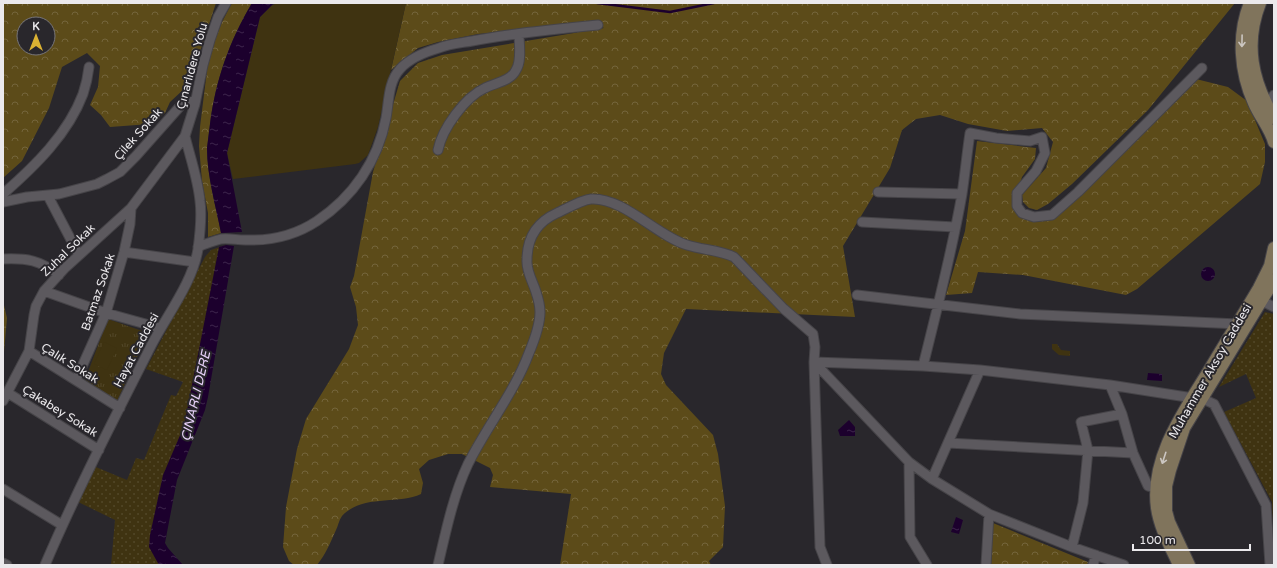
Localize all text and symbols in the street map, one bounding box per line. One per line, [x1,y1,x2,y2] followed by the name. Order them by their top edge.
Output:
[16,16,56,56] north arrow
[32,20,40,33] text: K
[174,21,210,111] street label: Çınarlıdere Yolu
[1238,34,1246,47] one-way arrow
[111,105,165,163] street label: Çilek Sokak
[38,221,98,279] street label: Zuhal Sokak
[78,251,118,332] street label: Batmaz Sokak
[1166,301,1254,441] street label: Muhammer Aksoy Caddesi
[111,310,161,390] street label: Hayat Caddesi
[39,340,102,386] street label: Çalık Sokak
[178,348,215,443] water label: ÇINARLI DERE
[20,382,101,440] street label: Çakabey Sokak
[1159,451,1167,463] one-way arrow
[1133,526,1250,552] scale bar
[1139,533,1176,547] text: 100 m

